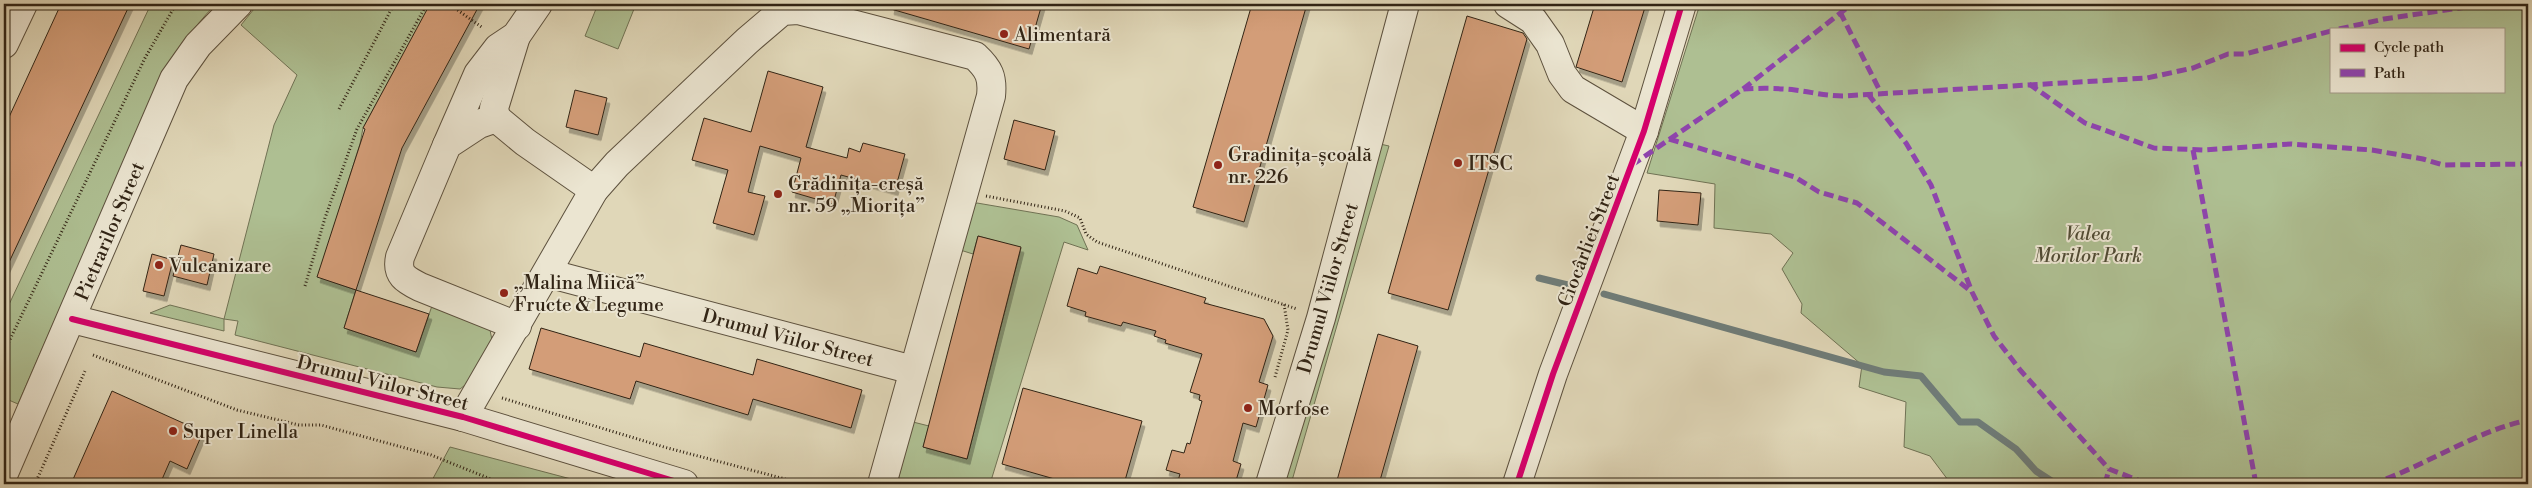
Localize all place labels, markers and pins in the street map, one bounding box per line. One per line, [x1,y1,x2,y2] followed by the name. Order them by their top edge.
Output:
[1013,23,1111,47] place label: Alimentară
[998,28,1010,40] marker: Alimentară
[1228,143,1372,189] place label: Gradinița-școală nr. 226
[1468,152,1513,176] place label: ITSC
[1452,157,1464,169] marker: ITSC
[1212,159,1224,171] marker: Gradinița-școală nr. 226
[788,172,925,218] place label: Grădinița-creșă nr. 59 „Miorița”
[772,188,784,200] marker: Grădinița-creșă nr. 59 „Miorița”
[168,254,271,278] place label: Vulcanizare
[153,259,165,271] marker: Vulcanizare
[514,271,664,317] place label: „Malina Miică” Fructe & Legume
[498,287,510,299] marker: „Malina Miică” Fructe & Legume
[1258,397,1329,421] place label: Morfose
[1242,402,1254,414] marker: Morfose
[183,420,298,444] place label: Super Linella
[167,425,179,437] marker: Super Linella

